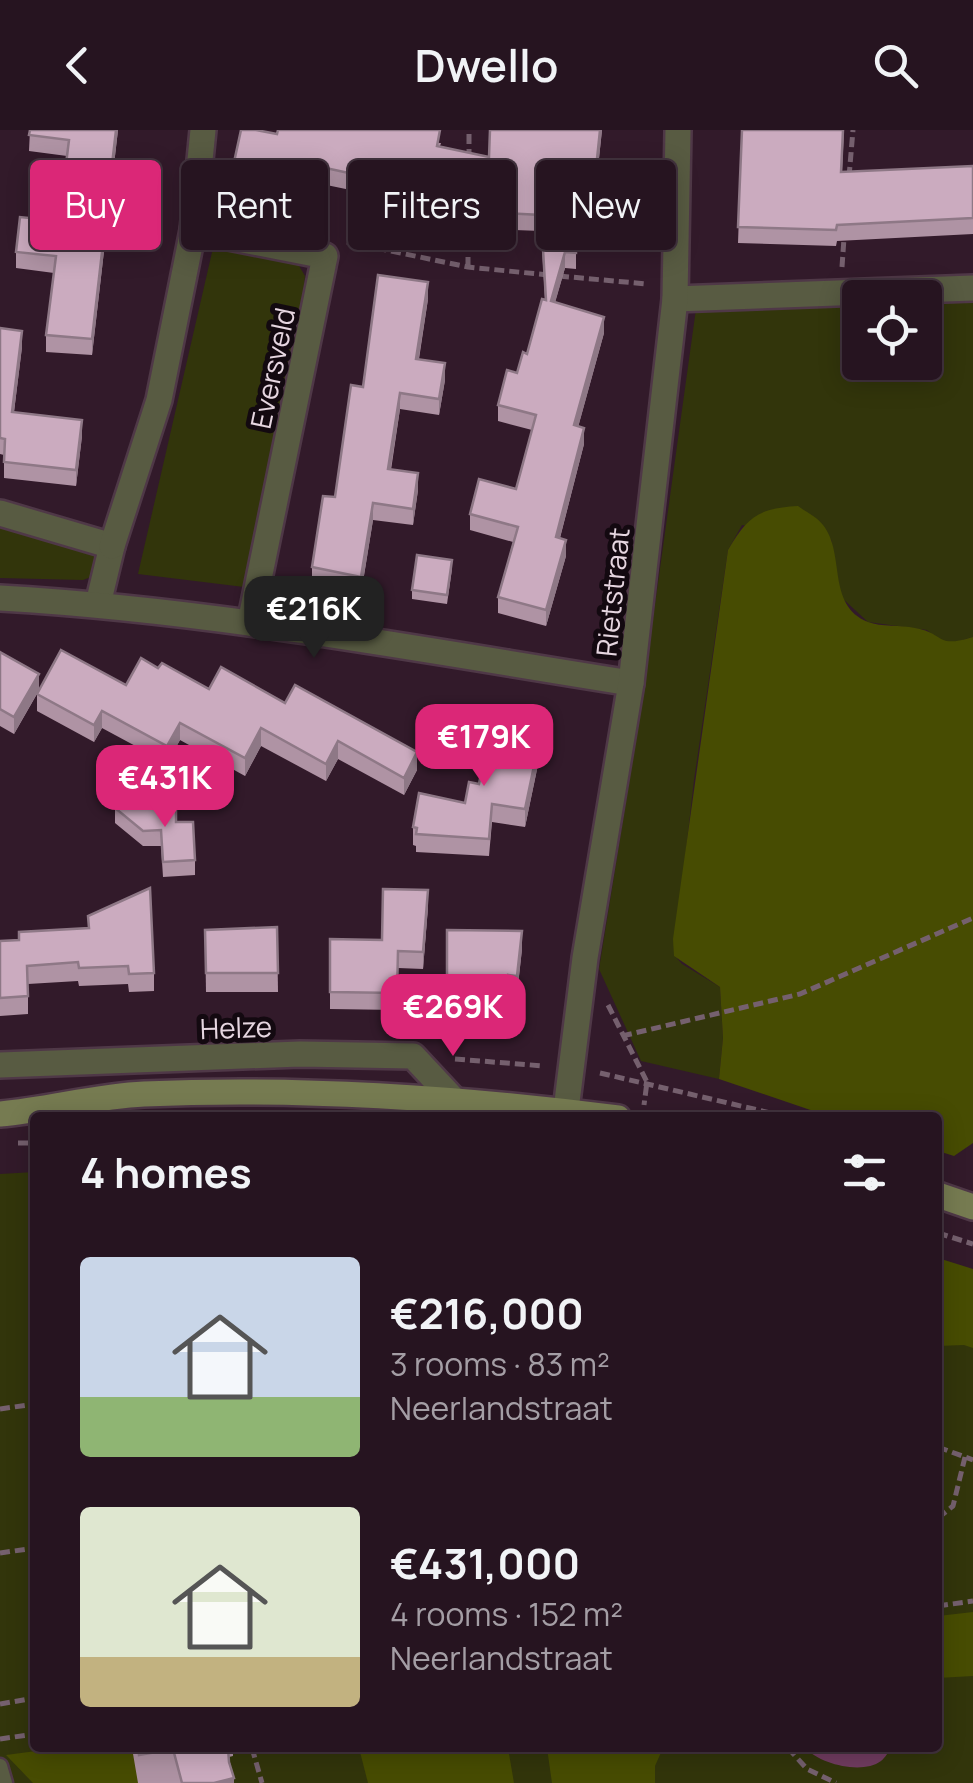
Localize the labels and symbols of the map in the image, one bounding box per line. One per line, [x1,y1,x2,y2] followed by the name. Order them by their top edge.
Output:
[241,304,303,432] street label: Eversveld
[586,526,638,658] street label: Rietstraat
[244,576,384,661] pin: €216K
[414,704,554,789] pin: €179K
[95,745,235,830] pin: €431K
[383,974,523,1059] pin: €269K
[199,1007,273,1047] street label: Helze

